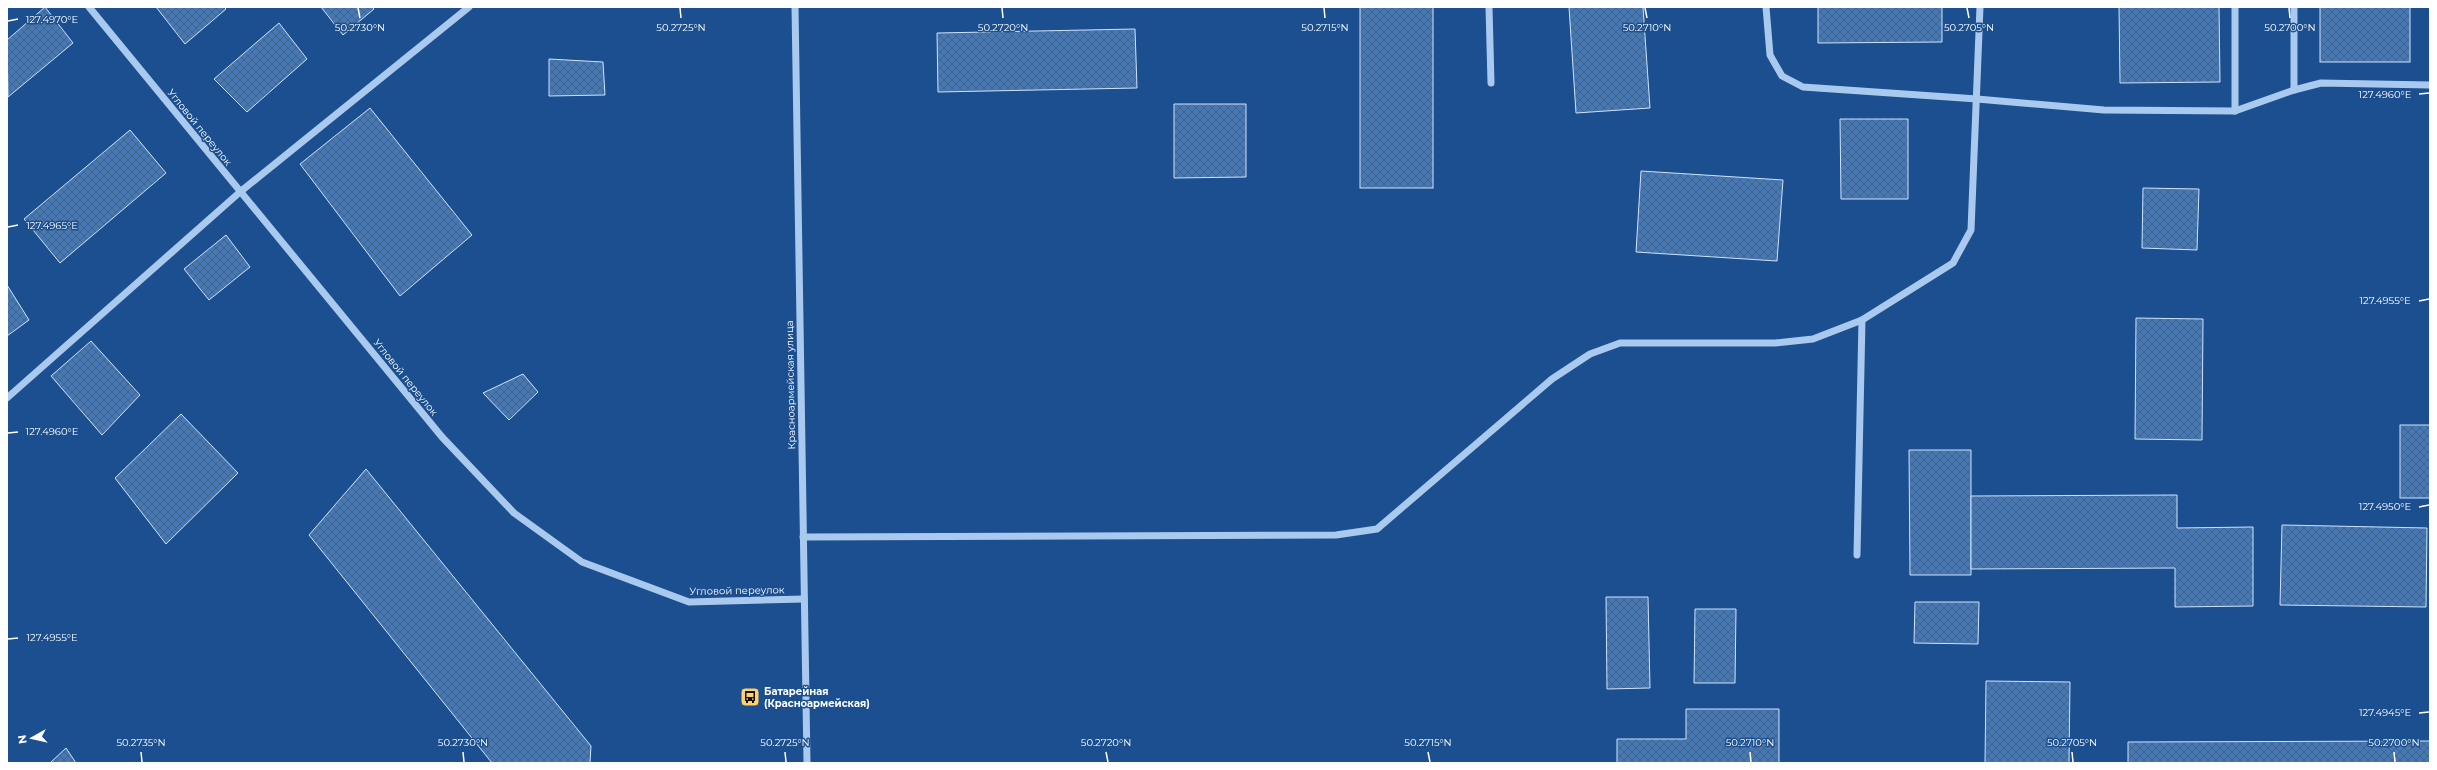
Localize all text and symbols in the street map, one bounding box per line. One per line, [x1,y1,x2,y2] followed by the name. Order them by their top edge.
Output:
[26,13,78,26] text: 127.4970°E
[335,21,385,34] text: 50.2730°N
[656,21,706,34] text: 50.2725°N
[978,21,1028,34] text: 50.2720°N
[1301,21,1349,34] text: 50.2715°N
[1623,21,1671,34] text: 50.2710°N
[1944,21,1994,34] text: 50.2705°N
[2264,21,2316,34] text: 50.2700°N
[165,86,235,169] street label: Угловой переулок
[2359,88,2412,101] text: 127.4960°E
[26,219,78,232] text: 127.4965°E
[2359,294,2411,307] text: 127.4955°E
[783,320,798,450] street label: Красноармейская улица
[371,336,441,419] street label: Угловой переулок
[26,425,79,438] text: 127.4960°E
[2359,500,2412,513] text: 127.4950°E
[689,583,785,598] street label: Угловой переулок
[26,631,78,644] text: 127.4955°E
[764,685,870,710] place label: Батарейная (Красноармейская)
[739,686,761,708] bus stop icon: Батарейная (Красноармейская)
[2359,706,2411,719] text: 127.4945°E
[12,718,52,758] north arrow
[15,734,30,745] text: N
[116,736,166,749] text: 50.2735°N
[438,736,488,749] text: 50.2730°N
[760,736,810,749] text: 50.2725°N
[1081,736,1131,749] text: 50.2720°N
[1404,736,1452,749] text: 50.2715°N
[1726,736,1774,749] text: 50.2710°N
[2047,736,2097,749] text: 50.2705°N
[2368,736,2420,749] text: 50.2700°N

